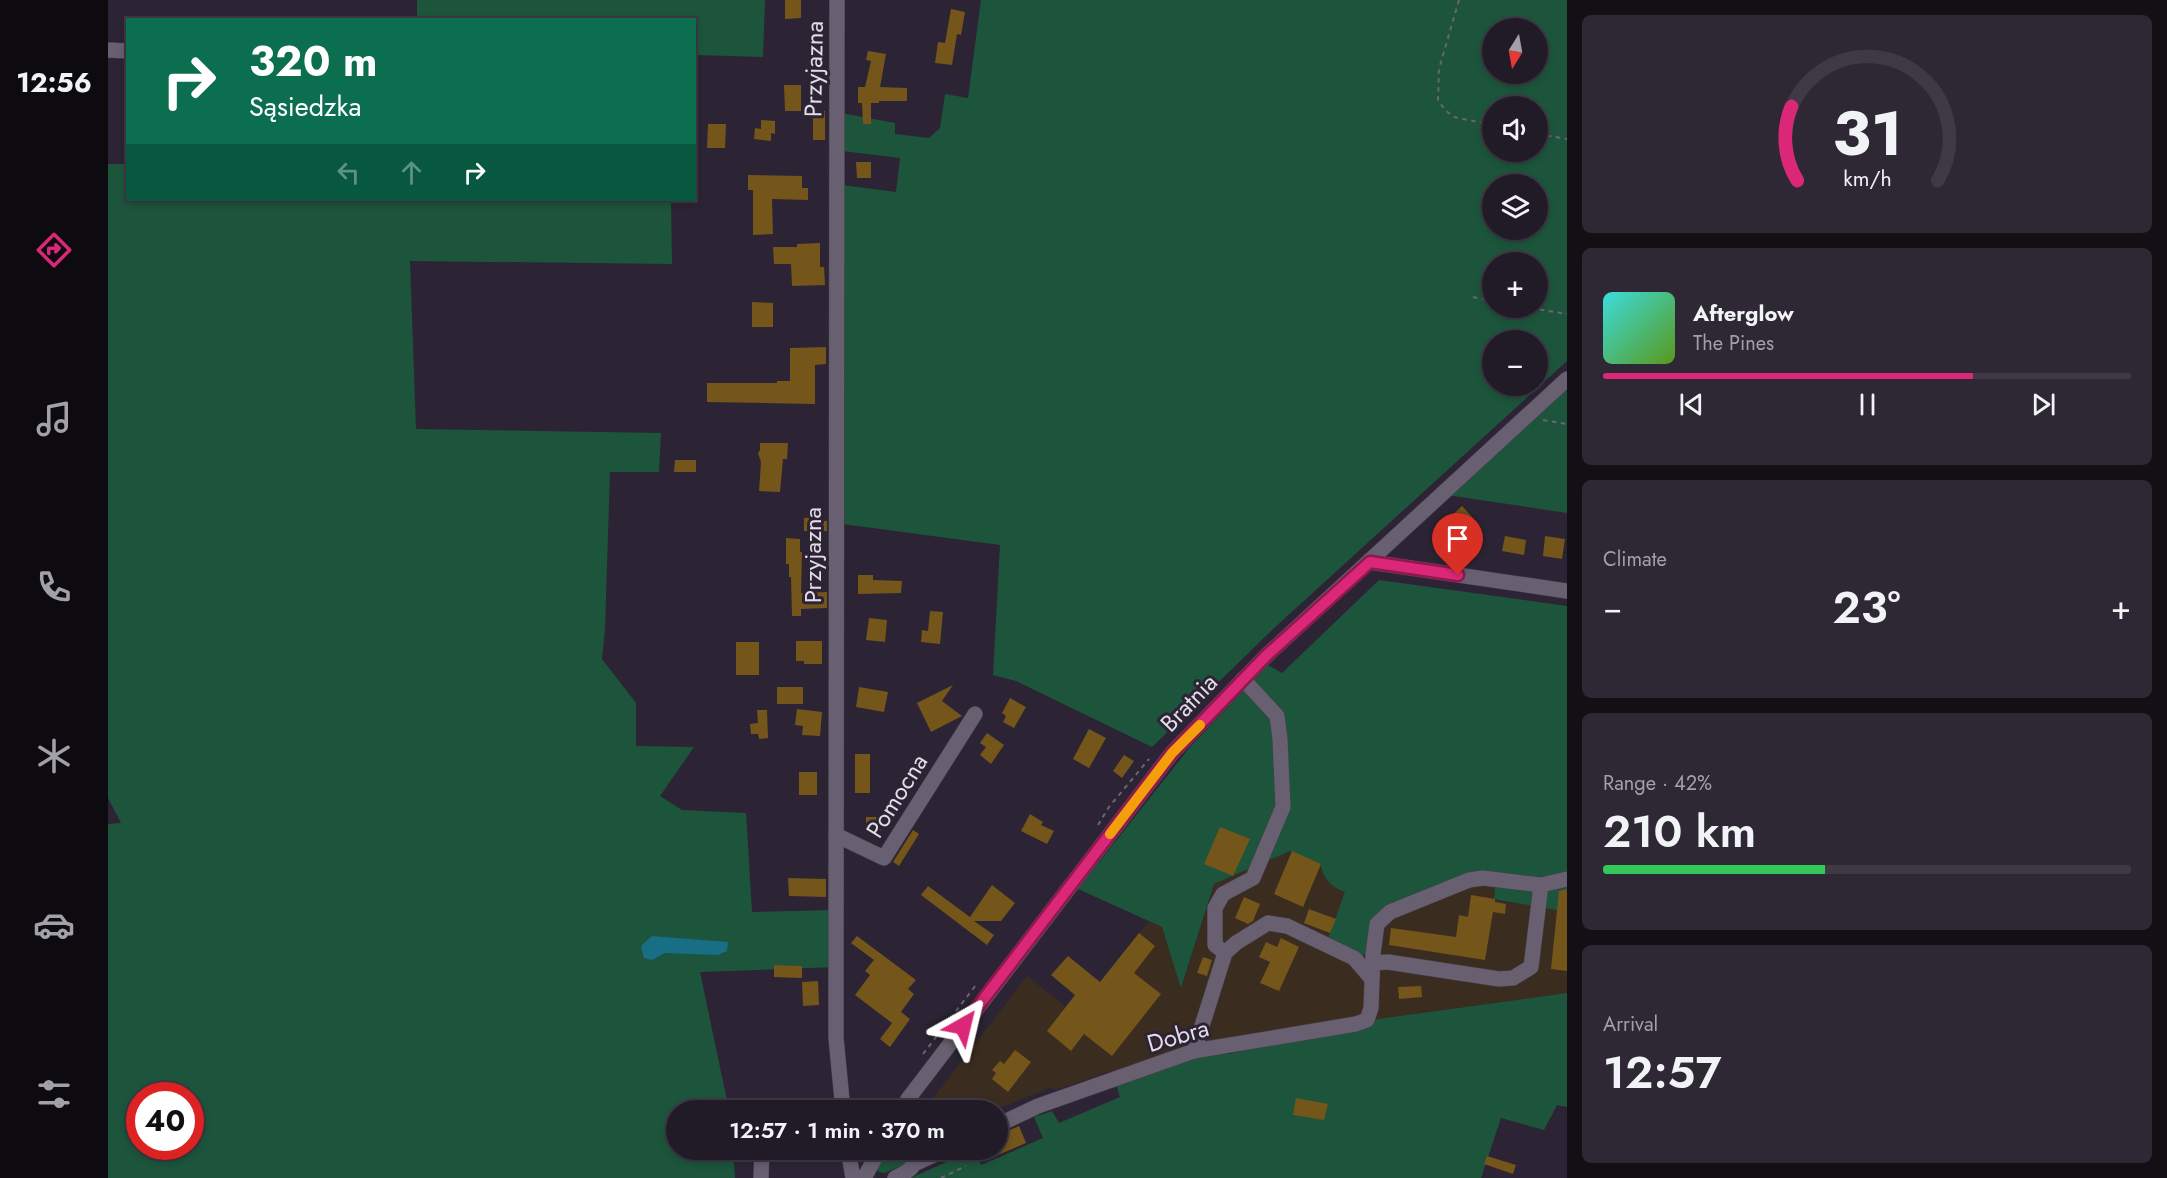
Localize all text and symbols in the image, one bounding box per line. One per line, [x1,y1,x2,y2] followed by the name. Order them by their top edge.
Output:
[1482,18,1548,84] north arrow
[1482,18,1548,396] map controls
[795,21,832,117] street label: Przyjazna
[249,31,377,92] text: 320 m
[150,42,228,120] icon: right
[16,63,92,102] text: 12:56
[249,87,361,126] text: Sąsiedzka
[1832,88,1902,178] text: 31
[1482,96,1548,162] button: sound
[332,156,365,189] icon: left
[395,156,428,189] icon: ahead
[458,156,491,189] icon: right
[1843,163,1891,194] text: km/h
[1482,174,1548,240] button: layers
[33,229,75,271] icon: directions
[1482,252,1548,318] button: +
[1693,297,1794,329] text: Afterglow
[1693,329,1774,358] text: The Pines
[1482,330,1548,396] button: −
[1675,388,1708,421] icon: previous
[1851,388,1884,421] icon: pause
[2027,388,2060,421] icon: next
[33,398,75,440] icon: music
[795,507,830,603] street label: Przyjazna
[1432,513,1483,575] pin
[1441,522,1474,555] icon: arrive
[1603,545,1667,574] text: Climate
[33,566,75,608] icon: phone
[1832,575,1901,640] text: 23°
[1603,584,1622,631] text: −
[2111,584,2131,631] text: +
[1152,666,1225,740] street label: Bratnia
[33,735,75,777] icon: climate
[857,747,936,844] street label: Pomocna
[1603,769,1712,798] text: Range · 42%
[1603,799,1756,864] text: 210 km
[33,904,75,946] icon: car
[931,994,995,1058] position arrow
[1143,1010,1213,1061] street label: Dobra
[1603,1010,1658,1039] text: Arrival
[1603,1040,1722,1105] text: 12:57
[33,1073,75,1115] icon: filters
[126,1082,204,1160] speed limit sign: 40
[729,1114,945,1146] text: 12:57 · 1 min · 370 m

